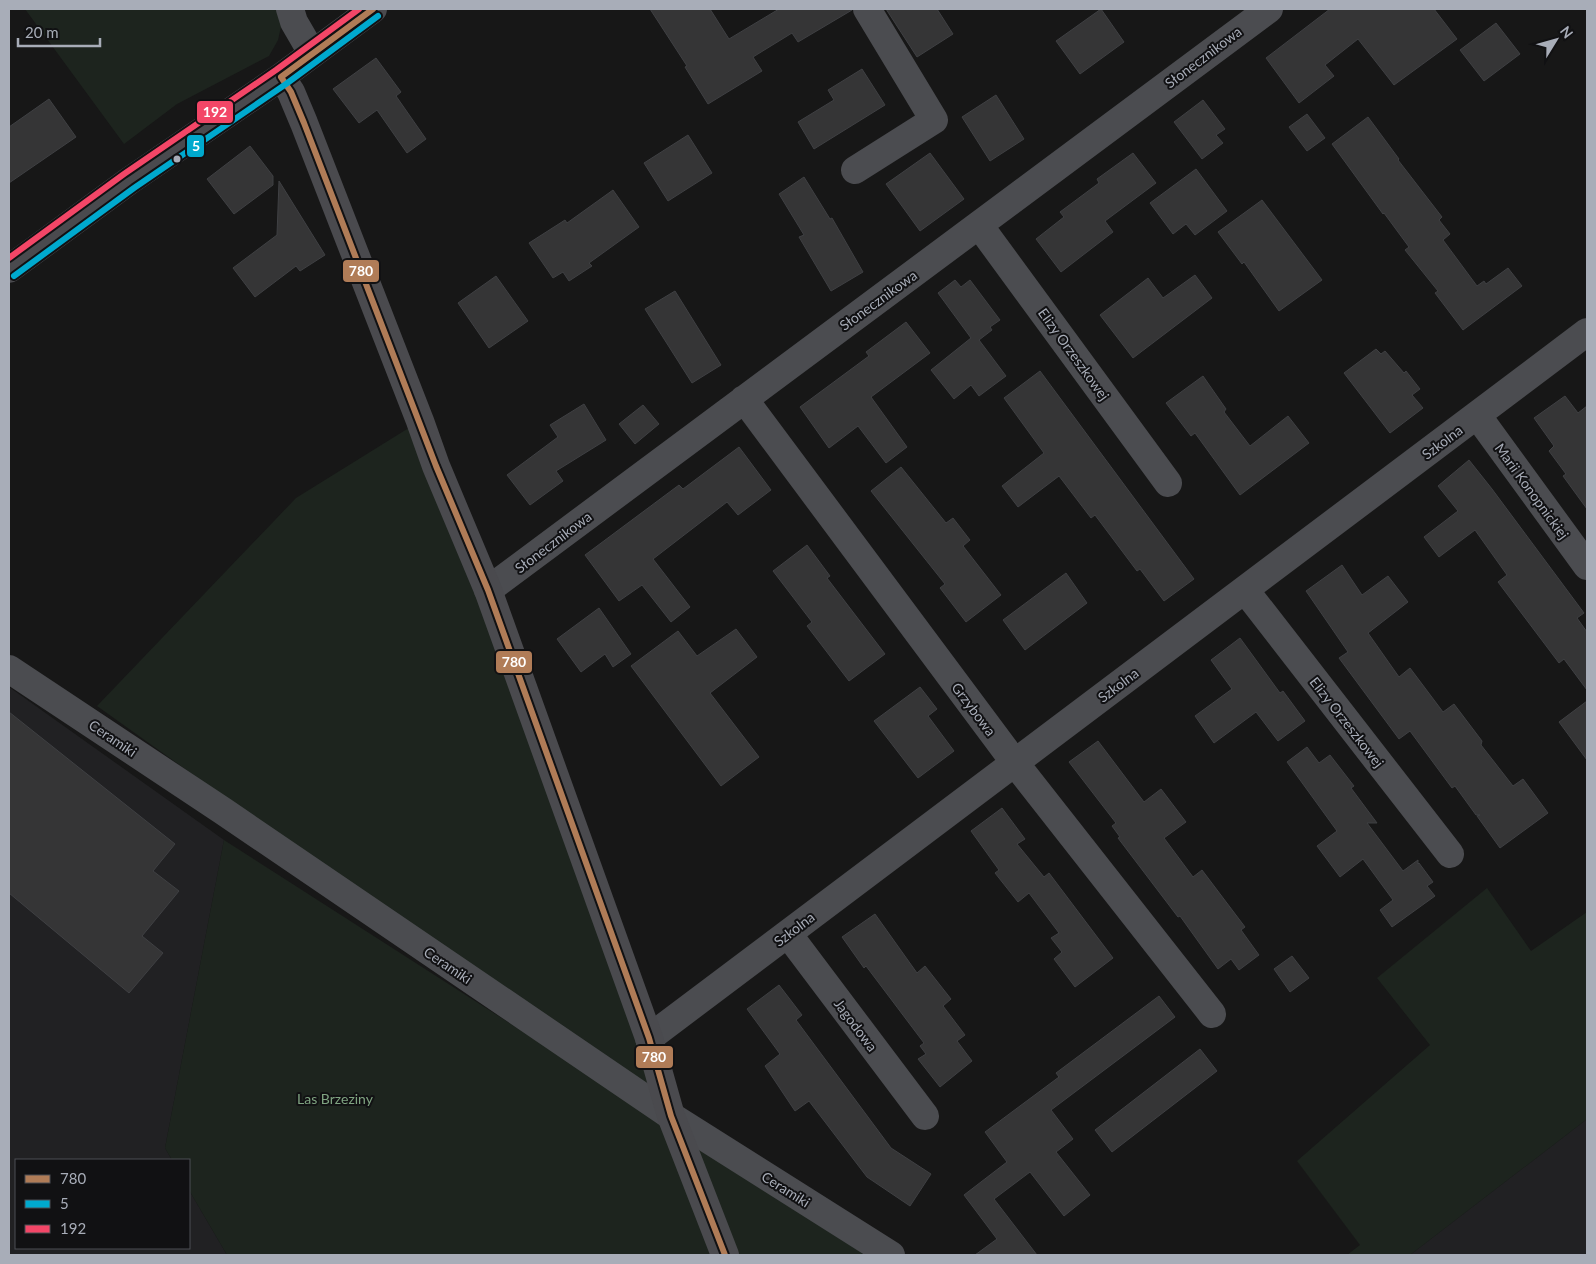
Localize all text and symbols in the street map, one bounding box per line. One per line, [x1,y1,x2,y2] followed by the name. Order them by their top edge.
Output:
[18,15,100,47] scale bar
[1531,15,1581,65] north arrow
[1557,22,1577,41] text: N
[25,23,59,41] text: 20 m
[1161,23,1245,91] street label: Słonecznikowa
[196,100,234,124] line badge: 192
[203,103,227,120] text: 192
[186,134,205,158] line badge: 5
[192,137,200,154] text: 5
[172,154,182,164] unlabelled marker
[342,259,380,283] line badge: 780
[349,262,373,279] text: 780
[836,266,920,334] street label: Słonecznikowa
[1035,305,1113,403] street label: Elizy Orzeszkowej
[1418,421,1466,463] street label: Szkolna
[1491,440,1573,542] street label: Marii Konopnickiej
[511,508,595,576] street label: Słonecznikowa
[495,650,533,674] line badge: 780
[502,653,526,670] text: 780
[1094,664,1142,706] street label: Szkolna
[1306,674,1388,770] street label: Elizy Orzeszkowej
[948,679,1000,739] street label: Grzybowa
[86,716,140,760] street label: Ceramiki
[770,908,818,950] street label: Szkolna
[421,943,475,987] street label: Ceramiki
[831,995,881,1055] street label: Jagodowa
[635,1045,674,1069] line badge: 780
[642,1048,666,1065] text: 780
[297,1090,374,1107] park label: Las Brzeziny
[15,1159,190,1249] legend
[759,1168,813,1210] street label: Ceramiki
[60,1169,86,1187] text: 780
[60,1194,69,1212] text: 5
[60,1219,86,1237] text: 192

